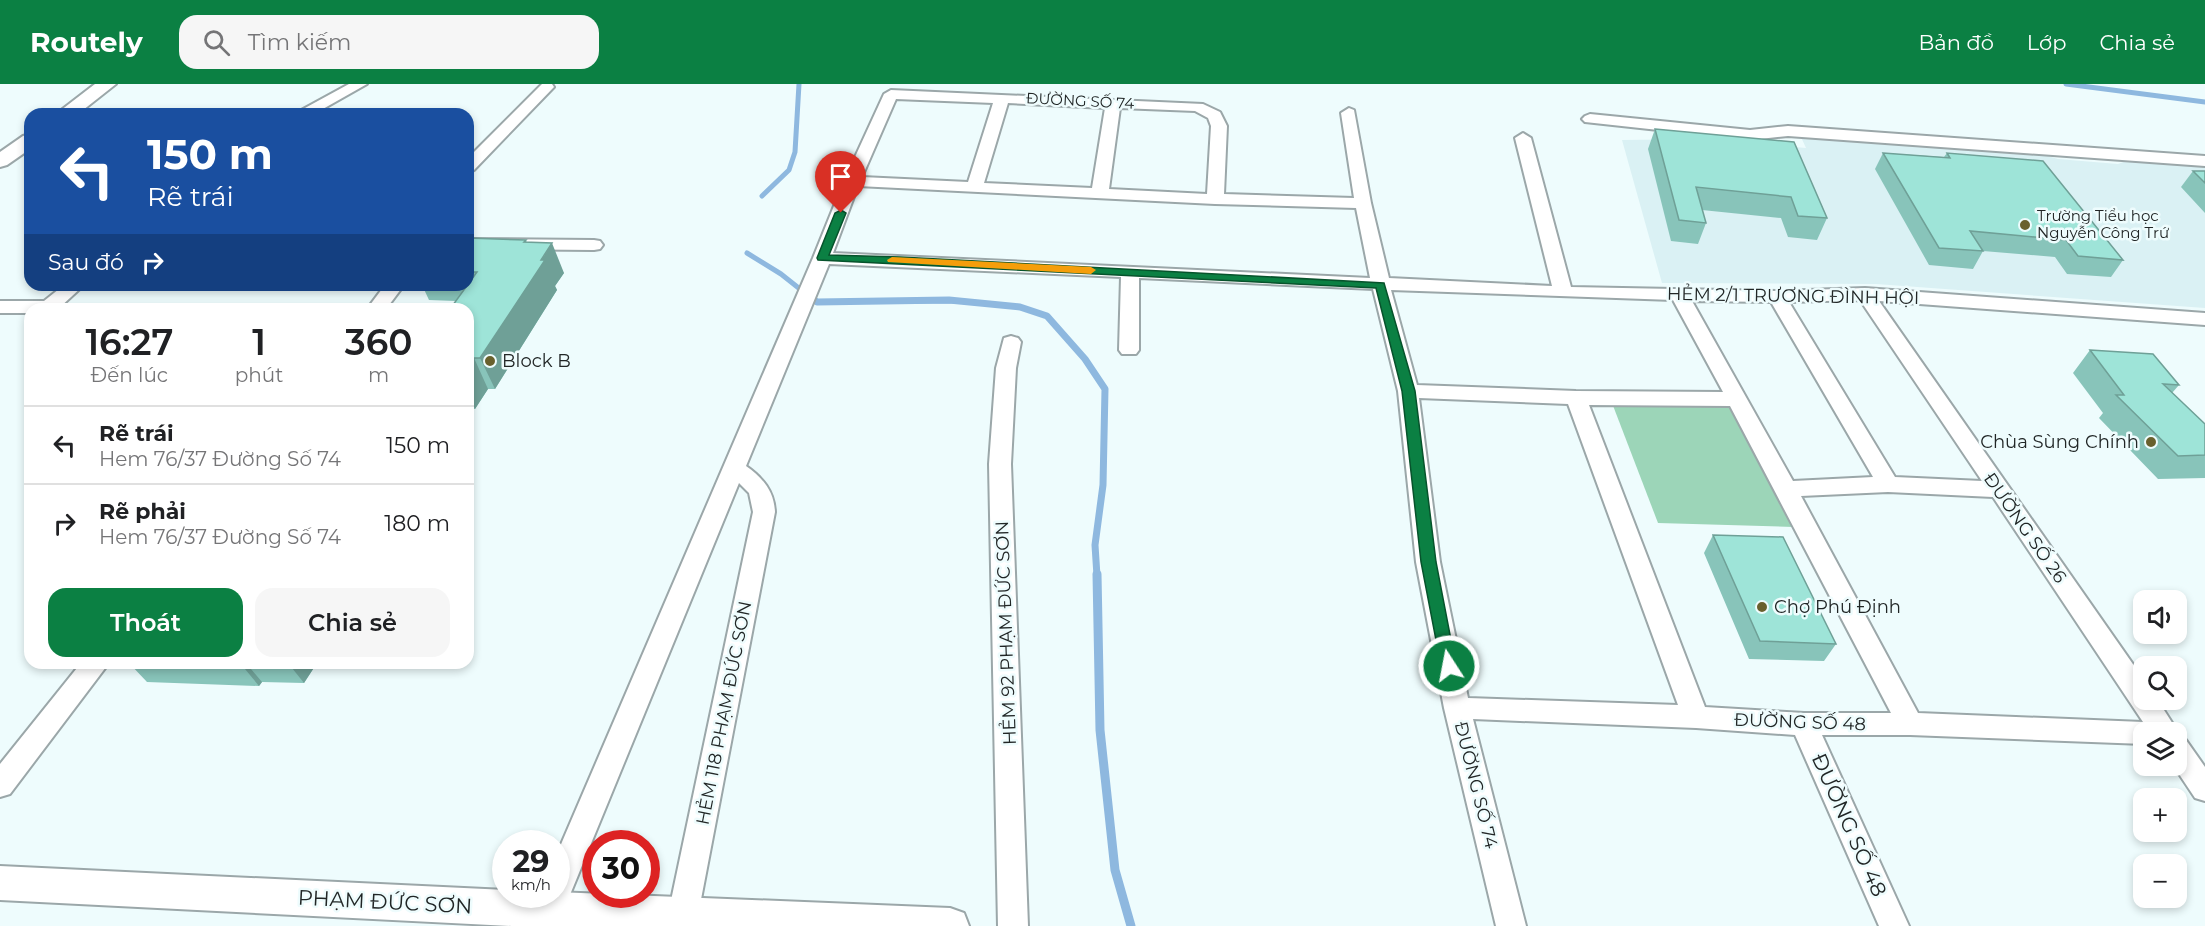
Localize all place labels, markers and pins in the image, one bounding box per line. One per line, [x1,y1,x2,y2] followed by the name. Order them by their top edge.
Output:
[815,151,866,213] pin
[2037,206,2169,242] place label: Trường Tiểu học Nguyễn Công Trứ
[2018,218,2032,232] marker: Trường Tiểu học Nguyễn Công Trứ
[502,350,571,372] place label: Block B
[483,354,497,368] marker: Block B
[1980,431,2139,453] place label: Chùa Sùng Chính
[2144,435,2158,449] marker: Chùa Sùng Chính
[1774,596,1901,618] place label: Chợ Phú Định
[1755,600,1769,614] marker: Chợ Phú Định

